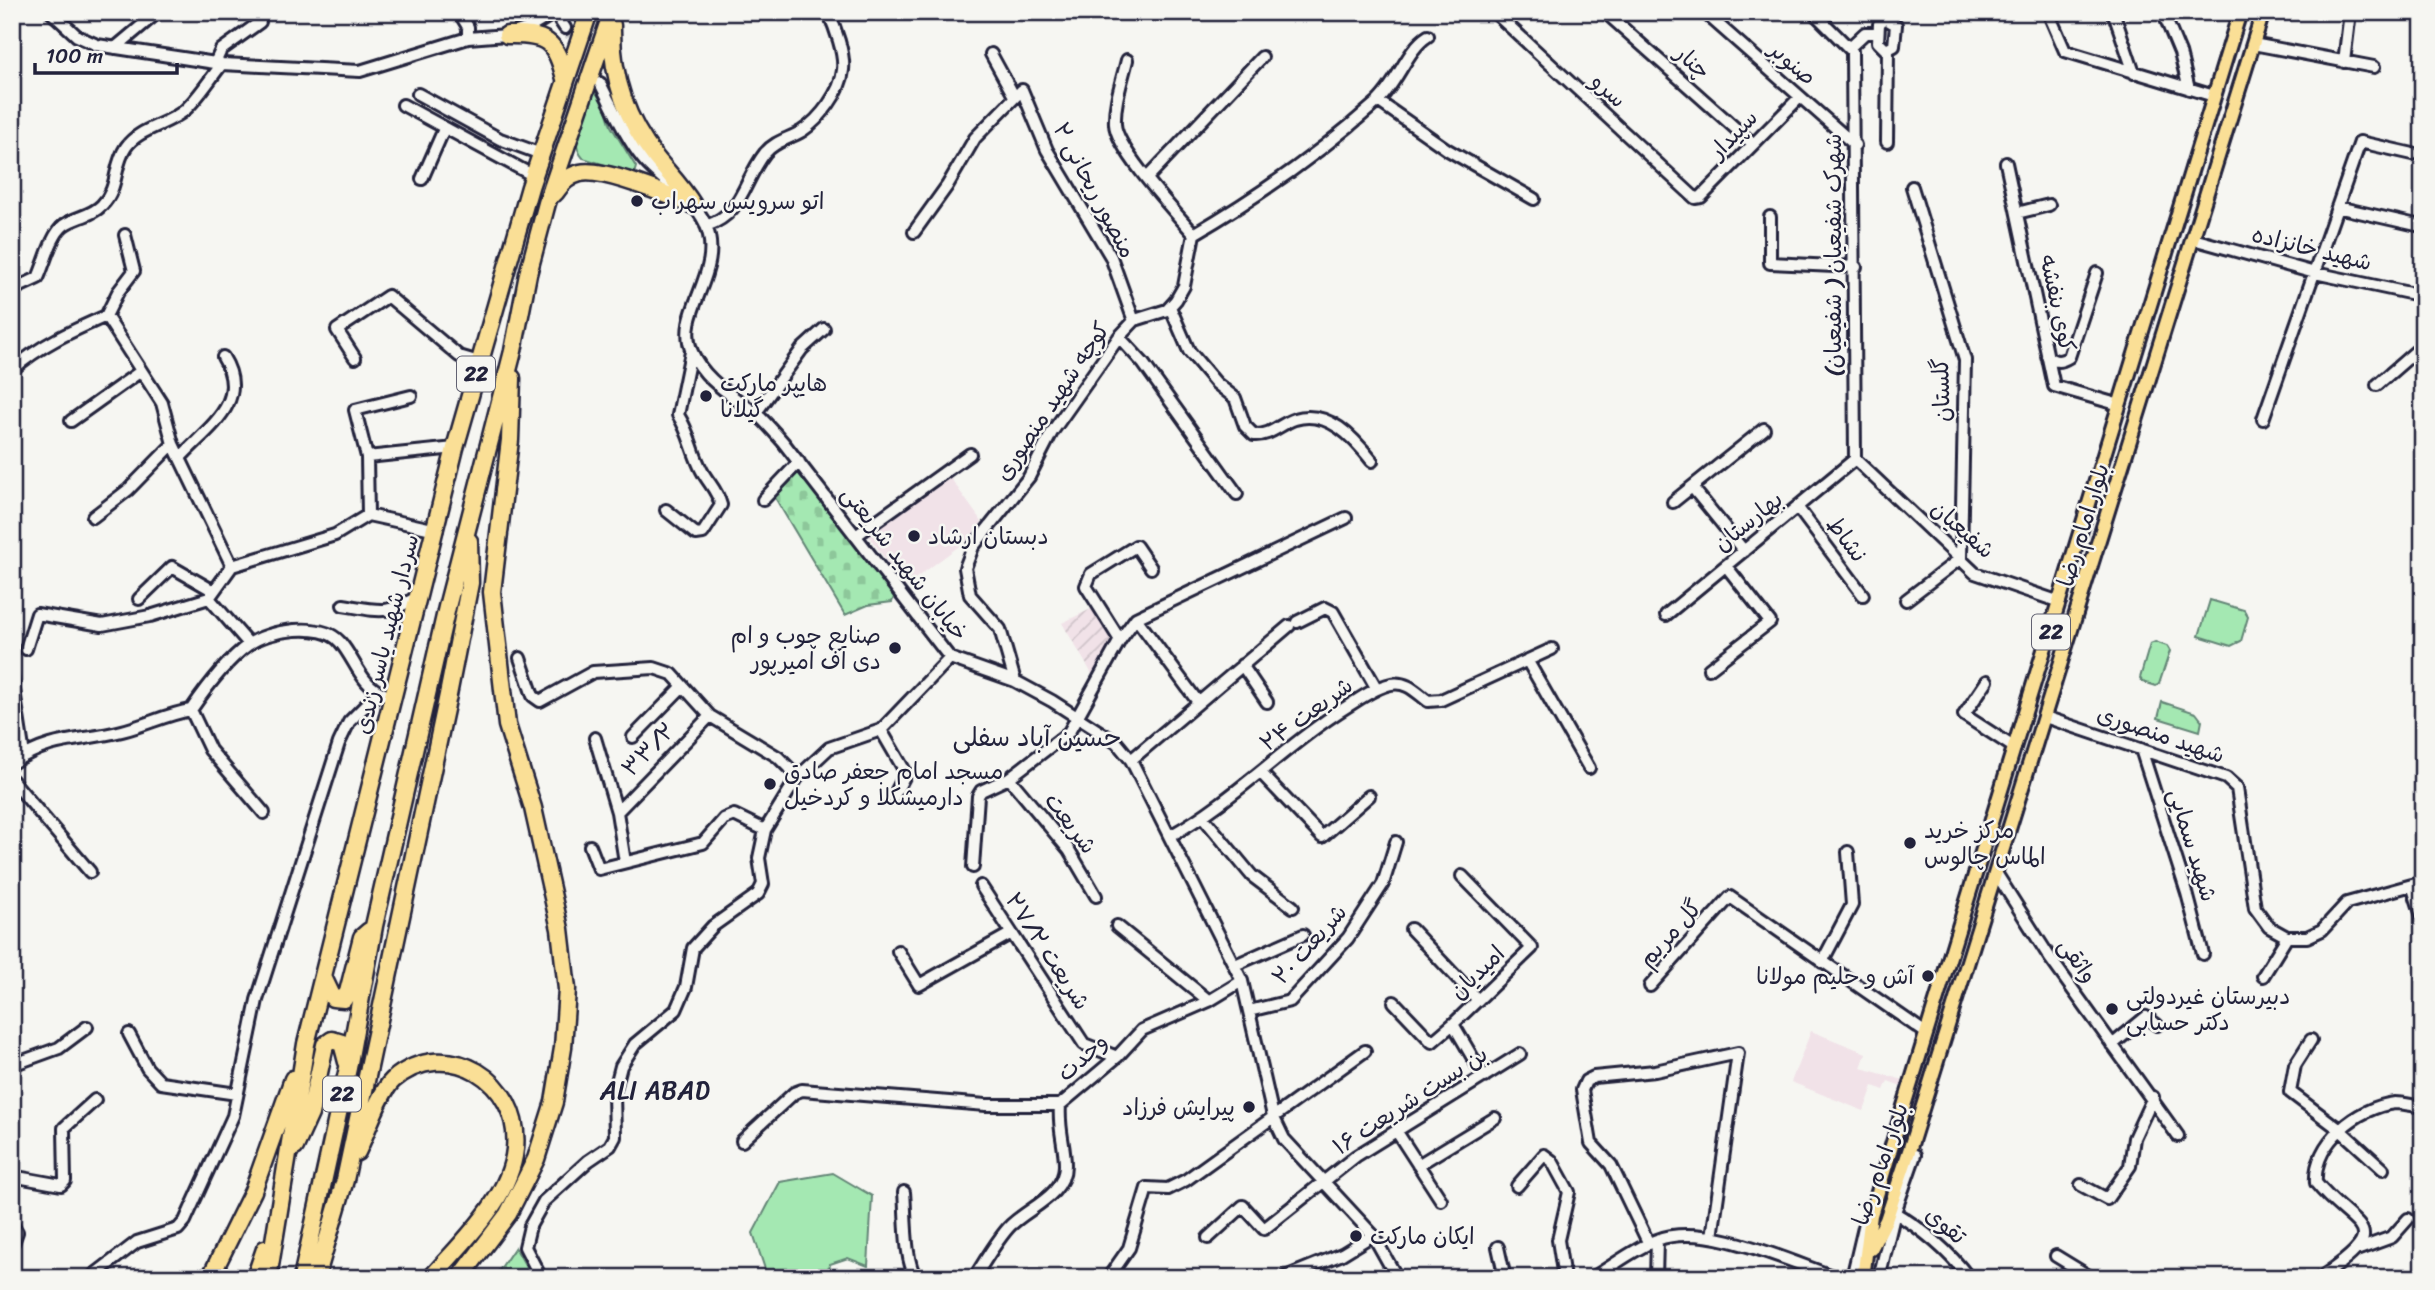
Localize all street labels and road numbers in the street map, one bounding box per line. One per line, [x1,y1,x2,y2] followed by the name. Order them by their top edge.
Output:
[1758,29,1826,96] street label: صنوبر
[1663,33,1720,90] street label: چنار
[1580,62,1637,118] street label: سرو
[1697,99,1768,171] street label: سپیدار
[1041,115,1148,266] street label: منصور ریحانی ۲
[1813,133,1854,377] street label: شهرک شفیعیان ( شفیعیان)
[2247,214,2376,283] street label: شهید خانزاده
[2027,251,2088,356] street label: کوی بنفشه
[983,313,1121,490] street label: کوچه شهید منصوری
[457,356,495,392] road number: 22
[1920,357,1963,423] street label: گلستان
[2045,458,2122,592] street label: بلوار امام رضا
[830,476,979,650] street label: خیابان شهید شریعتی
[1704,480,1793,563] street label: بهارستان
[1921,489,2004,569] street label: شفیعیان
[1815,507,1878,572] street label: نشاط
[342,530,431,739] street label: سردار شهید یاسر زندی
[2032,614,2070,650] road number: 22
[1250,666,1362,763] street label: شریعت ۲۴
[2091,693,2230,775] street label: شهید منصوری
[611,712,686,787] street label: ۳۳/۲
[1033,783,1108,863] street label: شریعت
[2156,783,2229,907] street label: شهید سمایی
[994,884,1101,1019] street label: شریعت ۲۷/۲
[1628,889,1713,977] street label: گل مریم
[1261,894,1358,995] street label: شریعت ۲۰
[2047,928,2108,992] street label: واثقی
[1440,935,1515,1010] street label: امیدیان
[1047,1023,1118,1092] street label: وحدت
[1324,1034,1497,1166] street label: بن بست شریعت ۱۶
[323,1076,361,1112] road number: 22
[1840,1097,1921,1231] street label: بلوار امام رضا
[1915,1195,1976,1256] street label: تقوی

